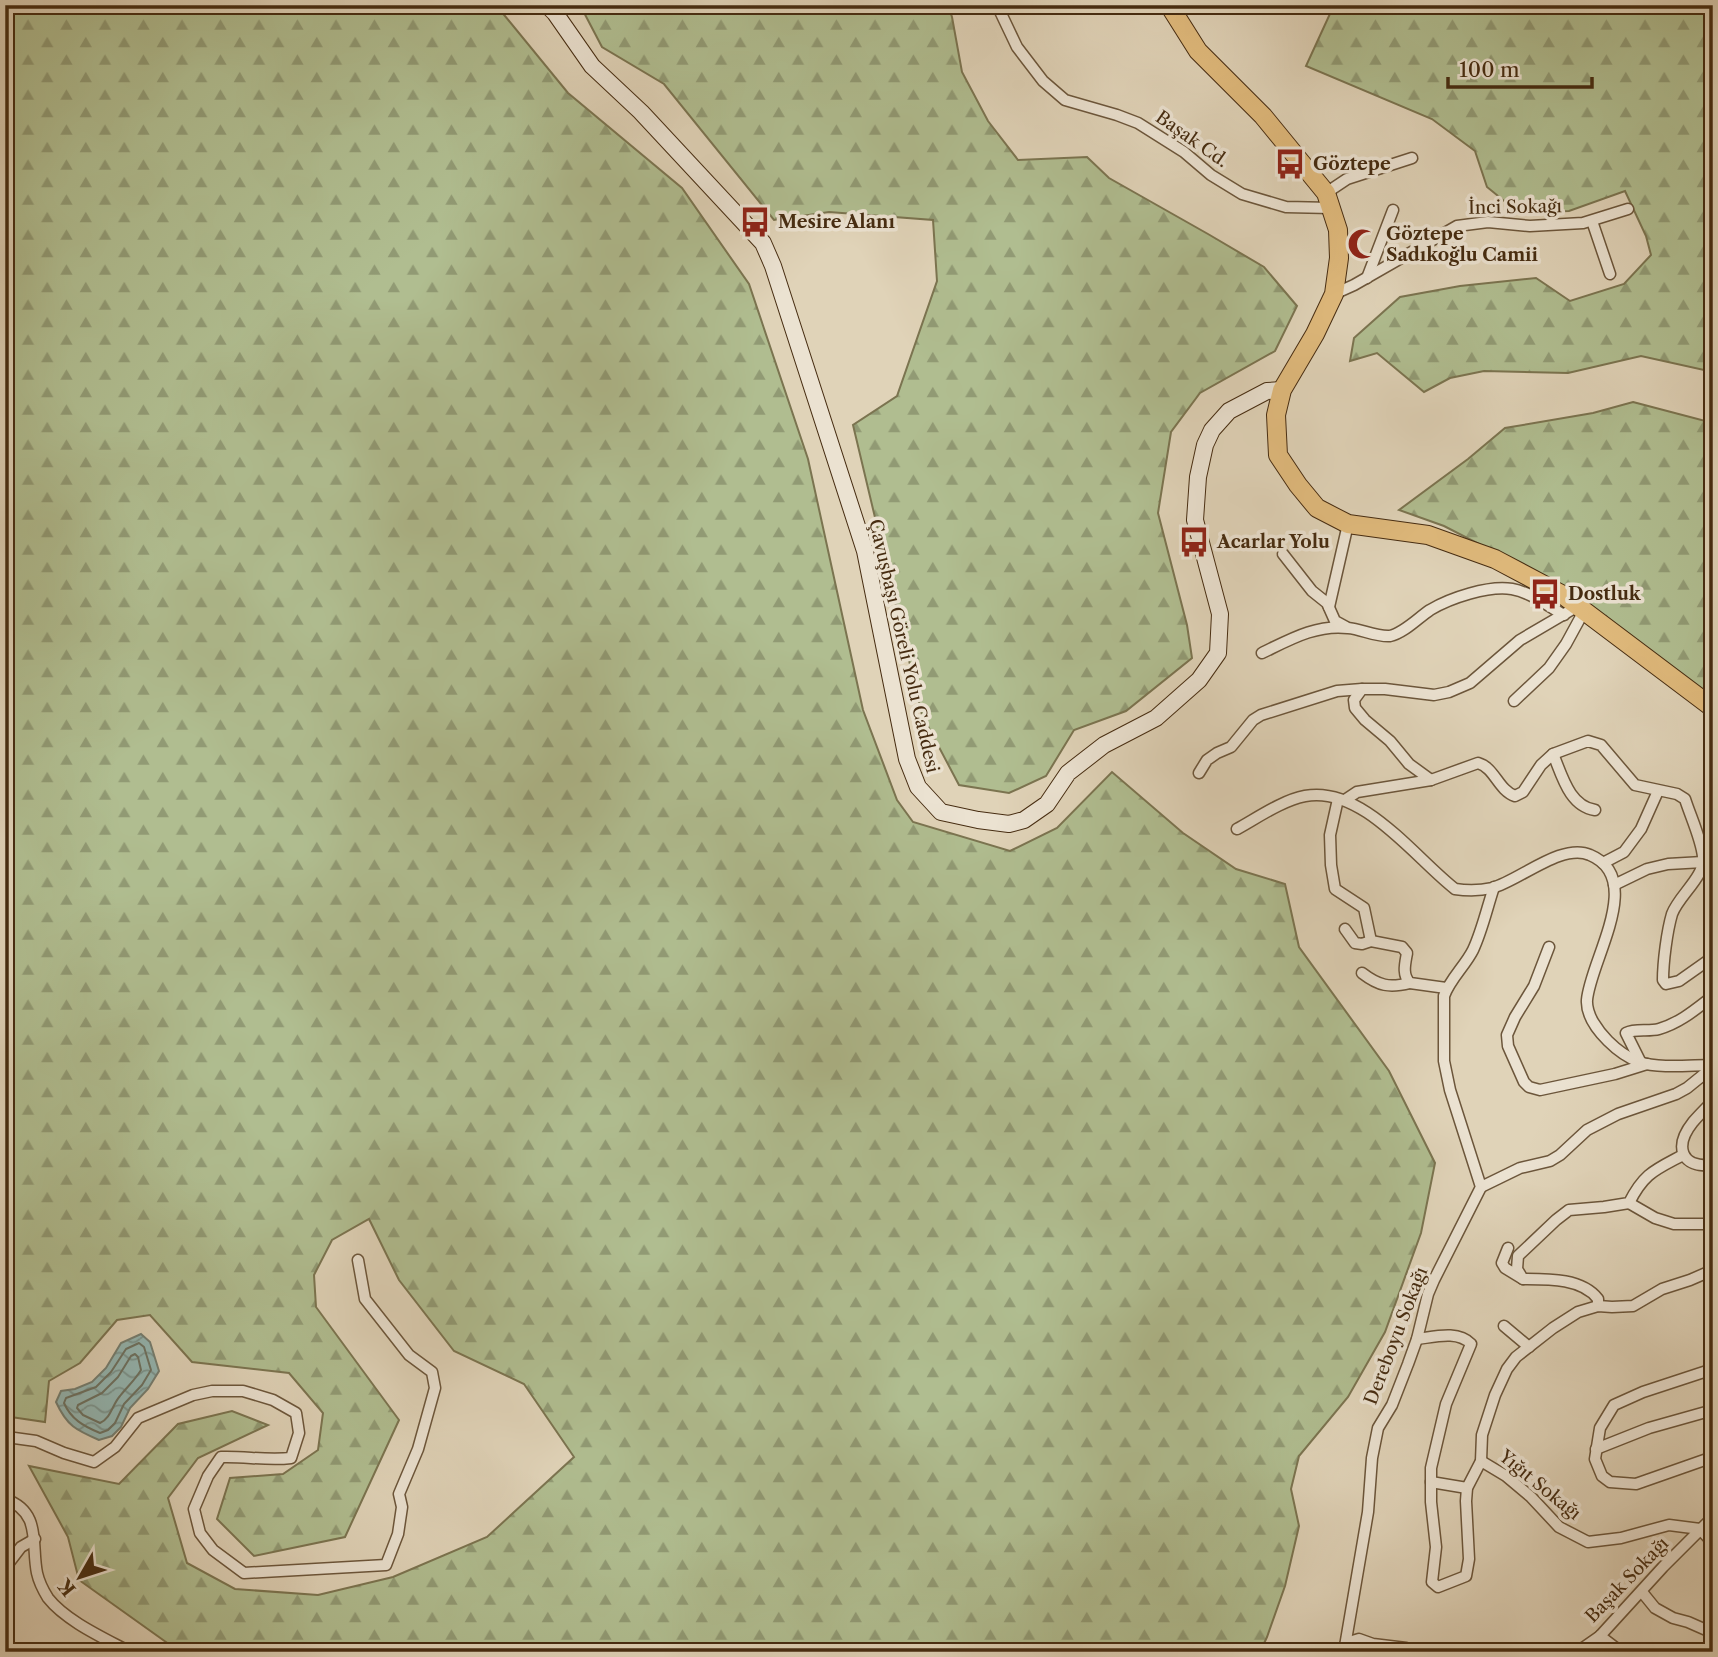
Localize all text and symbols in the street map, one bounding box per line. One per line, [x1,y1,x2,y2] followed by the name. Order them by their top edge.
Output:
[1448,46,1592,90] scale bar
[1459,57,1520,82] text: 100 m
[1151,106,1233,172] street label: Başak Cd.
[1273,147,1307,181] bus stop icon: Göztepe
[1313,153,1391,175] place label: Göztepe
[1468,194,1563,219] street label: İnci Sokağı
[738,205,772,239] bus stop icon: Mesire Alanı
[778,211,895,233] place label: Mesire Alanı
[1386,223,1539,266] place label: Göztepe Sadıkoğlu Camii
[1346,227,1380,261] mosque icon: Göztepe Sadıkoğlu Camii
[864,517,944,775] street label: Çavuşbaşı Göreli Yolu Caddesi
[1177,525,1211,559] bus stop icon: Acarlar Yolu
[1216,531,1330,553] place label: Acarlar Yolu
[1528,577,1562,611] bus stop icon: Dostluk
[1568,583,1642,605] place label: Dostluk
[1360,1264,1433,1408] street label: Dereboyu Sokağı
[1494,1445,1586,1525] street label: Yığıt Sokağı
[1581,1532,1674,1627] street label: Başak Sokağı
[46,1542,116,1612] north arrow
[53,1574,81,1601] text: K

